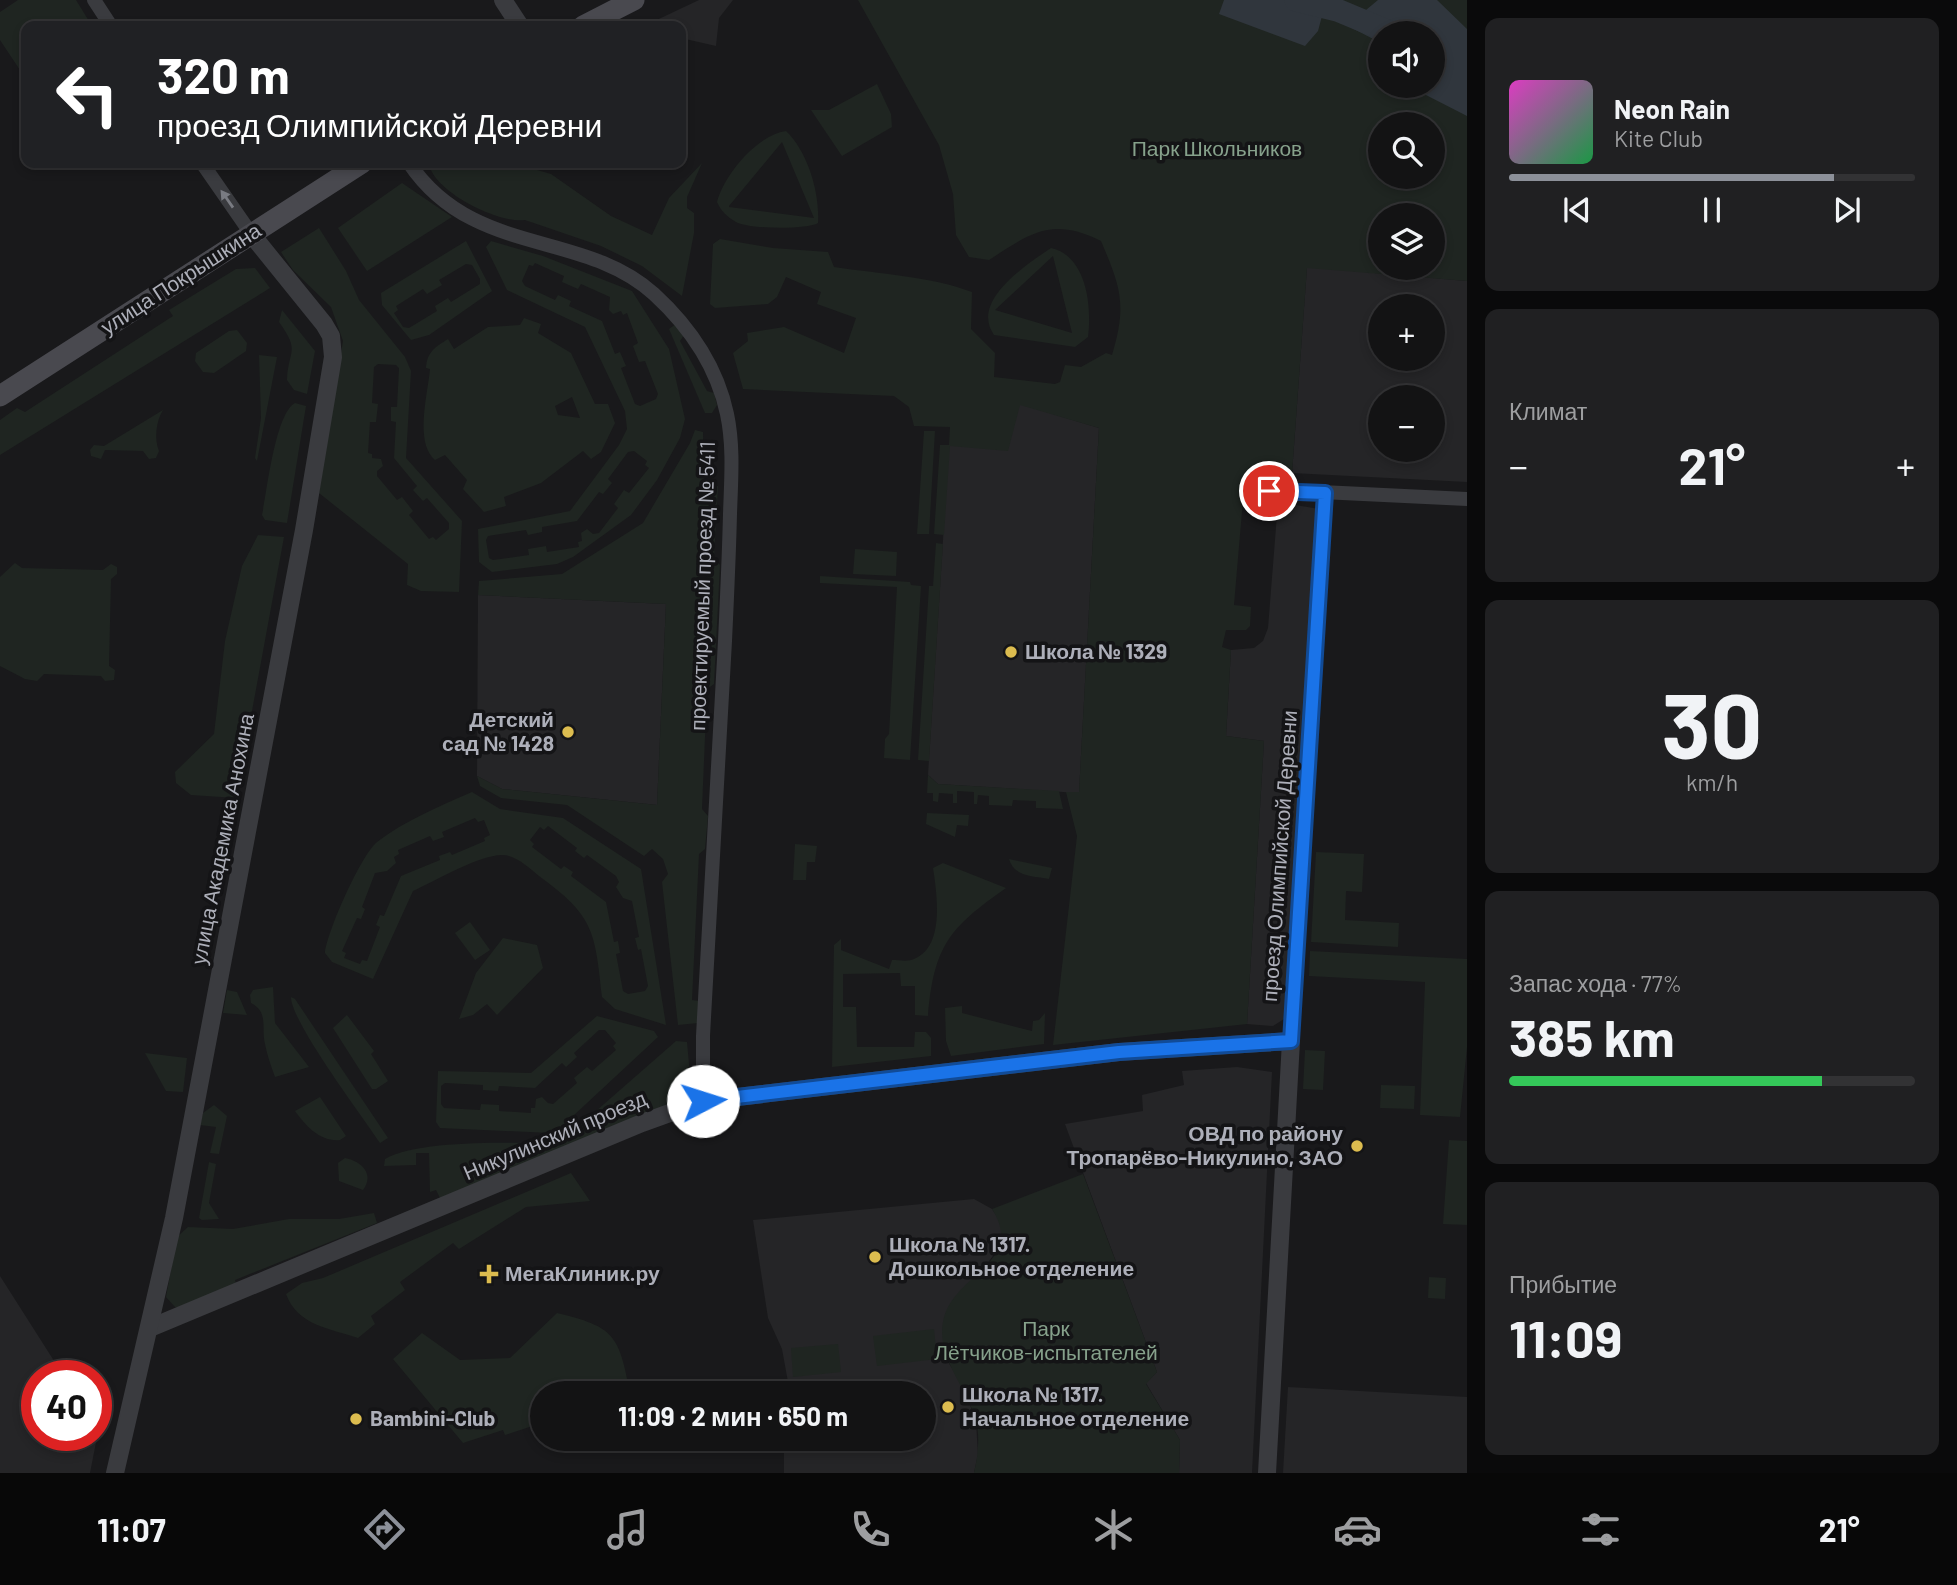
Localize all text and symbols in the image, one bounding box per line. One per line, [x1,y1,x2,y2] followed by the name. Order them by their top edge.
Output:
[1368,21,1445,462] map controls
[1368,21,1445,98] button: sound
[157,45,290,104] text: 320 m
[42,49,133,140] icon: left
[1614,93,1730,124] text: Neon Rain
[157,105,602,143] text: проезд Олимпийской Деревни
[1368,112,1445,189] button: search
[1614,124,1703,152] text: Kite Club
[1132,135,1302,160] park label: Парк Школьников
[220,190,234,208] one-way arrow
[1558,191,1596,229] icon: previous
[1693,191,1731,229] icon: pause
[1828,191,1866,229] icon: next
[1368,203,1445,280] button: layers
[95,217,265,339] street label: улица Покрышкина
[1368,294,1445,371] button: +
[1368,385,1445,462] button: −
[1509,397,1587,425] text: Климат
[1679,433,1745,495] text: 21°
[684,441,719,731] street label: проектируемый проезд № 5411
[1509,442,1528,488] text: −
[1896,442,1915,488] text: +
[1239,461,1299,521] pin
[1250,472,1288,510] icon: arrive
[1025,638,1167,663] place label: Школа № 1329
[1003,644,1019,660] marker: Школа № 1329
[1661,668,1763,777] text: 30
[442,706,554,755] place label: Детский сад № 1428
[1256,709,1301,1003] street label: проезд Олимпийской Деревни
[185,711,258,966] street label: улица Академика Анохина
[560,724,576,740] marker: Детский сад № 1428
[1686,768,1738,796] text: km/h
[1509,969,1682,997] text: Запас хода · 77%
[1509,1005,1675,1067] text: 385 km
[666,1064,740,1138] position arrow
[459,1085,650,1185] street label: Никулинский проезд
[1067,1120,1343,1169] place label: ОВД по району Тропарёво-Никулино, ЗАО
[1349,1138,1365,1154] marker: ОВД по району Тропарёво-Никулино, ЗАО
[889,1231,1134,1280] place label: Школа № 1317. Дошкольное отделение
[867,1249,883,1265] marker: Школа № 1317. Дошкольное отделение
[505,1260,660,1285] place label: МегаКлиник.ру
[479,1264,499,1284] marker: МегаКлиник.ру
[1509,1270,1617,1298] text: Прибытие
[1509,1306,1622,1368] text: 11:09
[934,1315,1158,1364] park label: Парк Лётчиков-испытателей
[21,1360,112,1451] speed limit sign: 40
[962,1381,1189,1430] place label: Школа № 1317. Начальное отделение
[940,1399,956,1415] marker: Школа № 1317. Начальное отделение
[618,1400,848,1431] text: 11:09 · 2 мин · 650 m
[370,1405,496,1430] place label: Bambini-Club
[348,1411,364,1427] marker: Bambini-Club
[360,1505,409,1554] icon: directions
[603,1505,652,1554] icon: music
[846,1505,895,1554] icon: phone
[1089,1505,1138,1554] icon: climate
[1333,1505,1382,1554] icon: car
[1576,1505,1625,1554] icon: filters
[97,1510,166,1548] text: 11:07
[1819,1510,1860,1548] text: 21°

